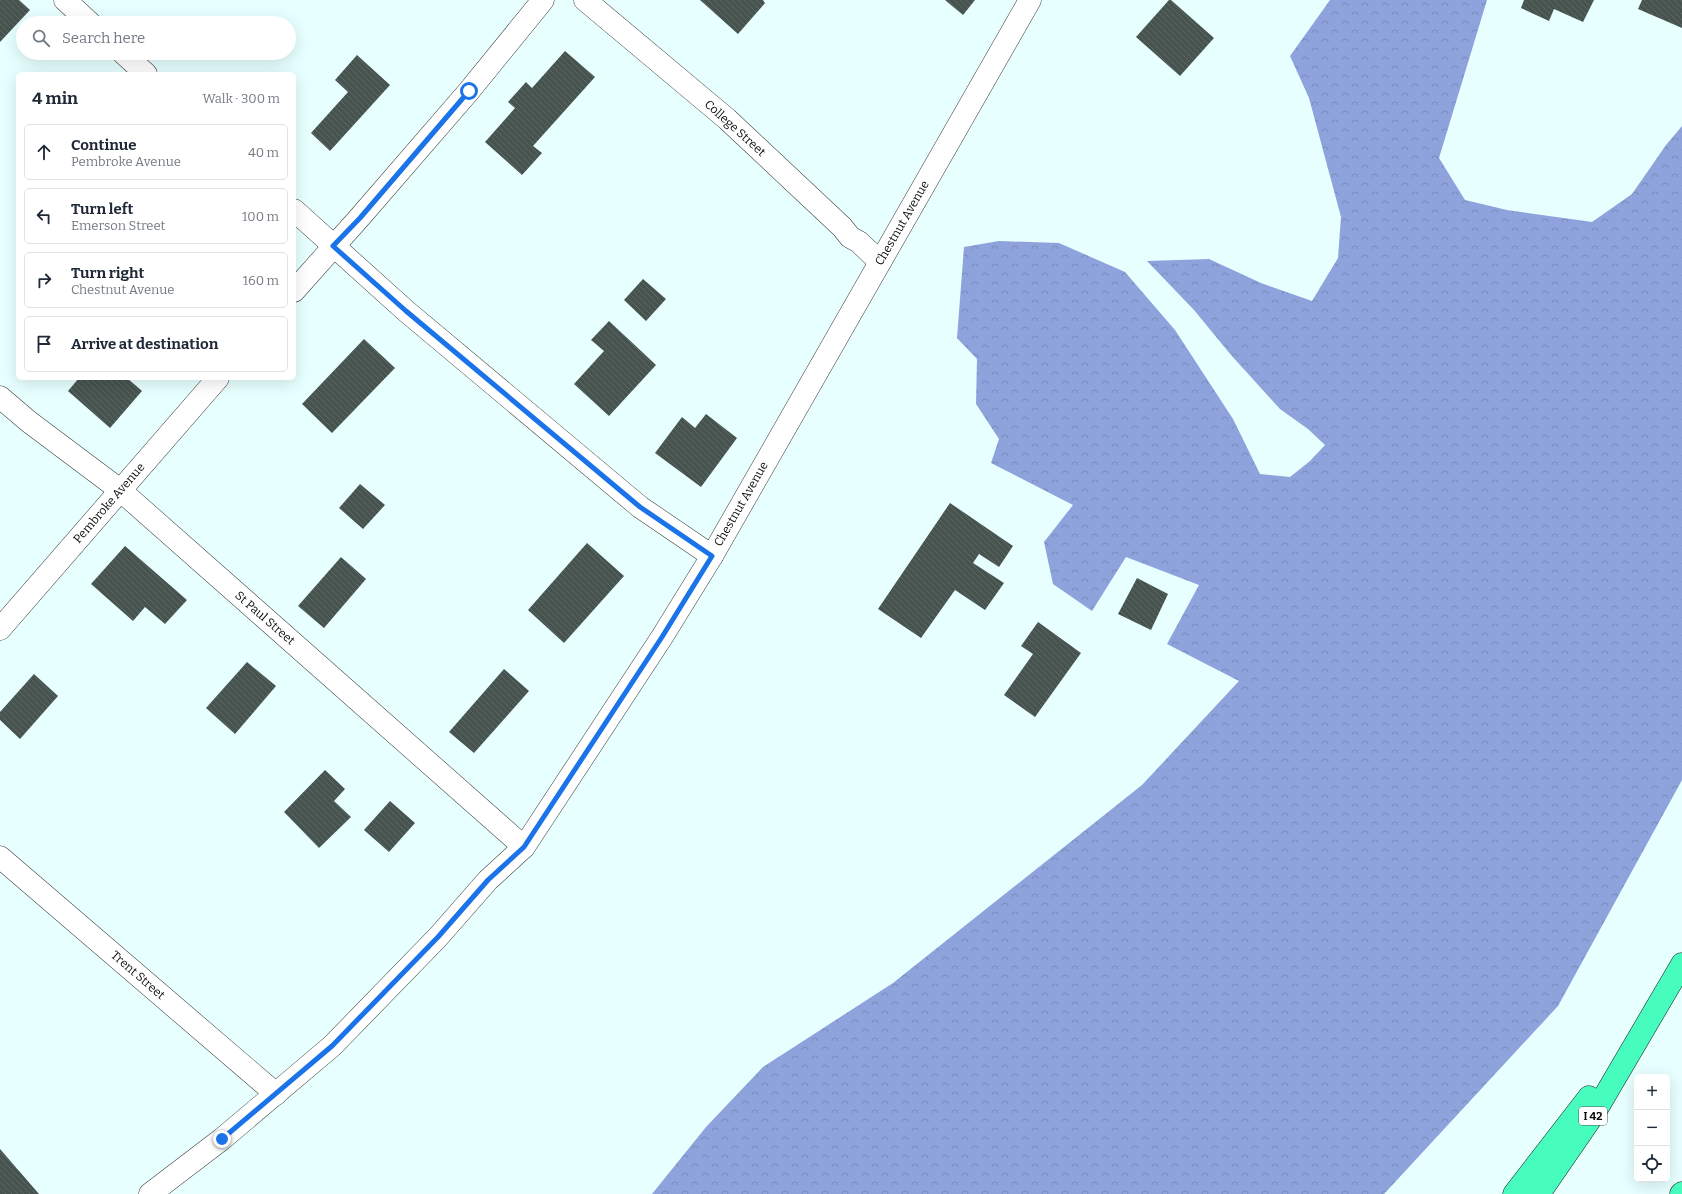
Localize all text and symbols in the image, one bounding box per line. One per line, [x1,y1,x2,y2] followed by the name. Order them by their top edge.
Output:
[16,16,296,60] search box
[30,27,52,49] icon: search
[62,29,145,47] text: Search here
[460,82,478,100] route start
[32,88,78,109] text: 4 min
[203,91,280,106] text: Walk · 300 m
[702,97,769,159] street label: College Street
[71,136,137,154] text: Continue
[33,141,55,163] icon: ahead
[248,145,279,160] text: 40 m
[71,154,181,169] text: Pembroke Avenue
[872,178,932,268] street label: Chestnut Avenue
[71,200,133,218] text: Turn left
[33,205,55,227] icon: left
[242,209,279,224] text: 100 m
[71,218,165,233] text: Emerson Street
[71,264,144,282] text: Turn right
[33,269,55,291] icon: right
[243,273,279,288] text: 160 m
[71,282,174,297] text: Chestnut Avenue
[33,333,55,355] icon: arrive
[71,335,218,353] text: Arrive at destination
[711,459,771,549] street label: Chestnut Avenue
[70,460,148,546] street label: Pembroke Avenue
[232,588,298,648] street label: St Paul Street
[108,948,168,1003] street label: Trent Street
[1634,1074,1670,1182] map controls
[1634,1074,1670,1110] button: +
[1579,1107,1607,1125] road number: I 42
[1634,1110,1670,1146] button: −
[213,1130,231,1148] route end
[1634,1146,1670,1182] button: locate

